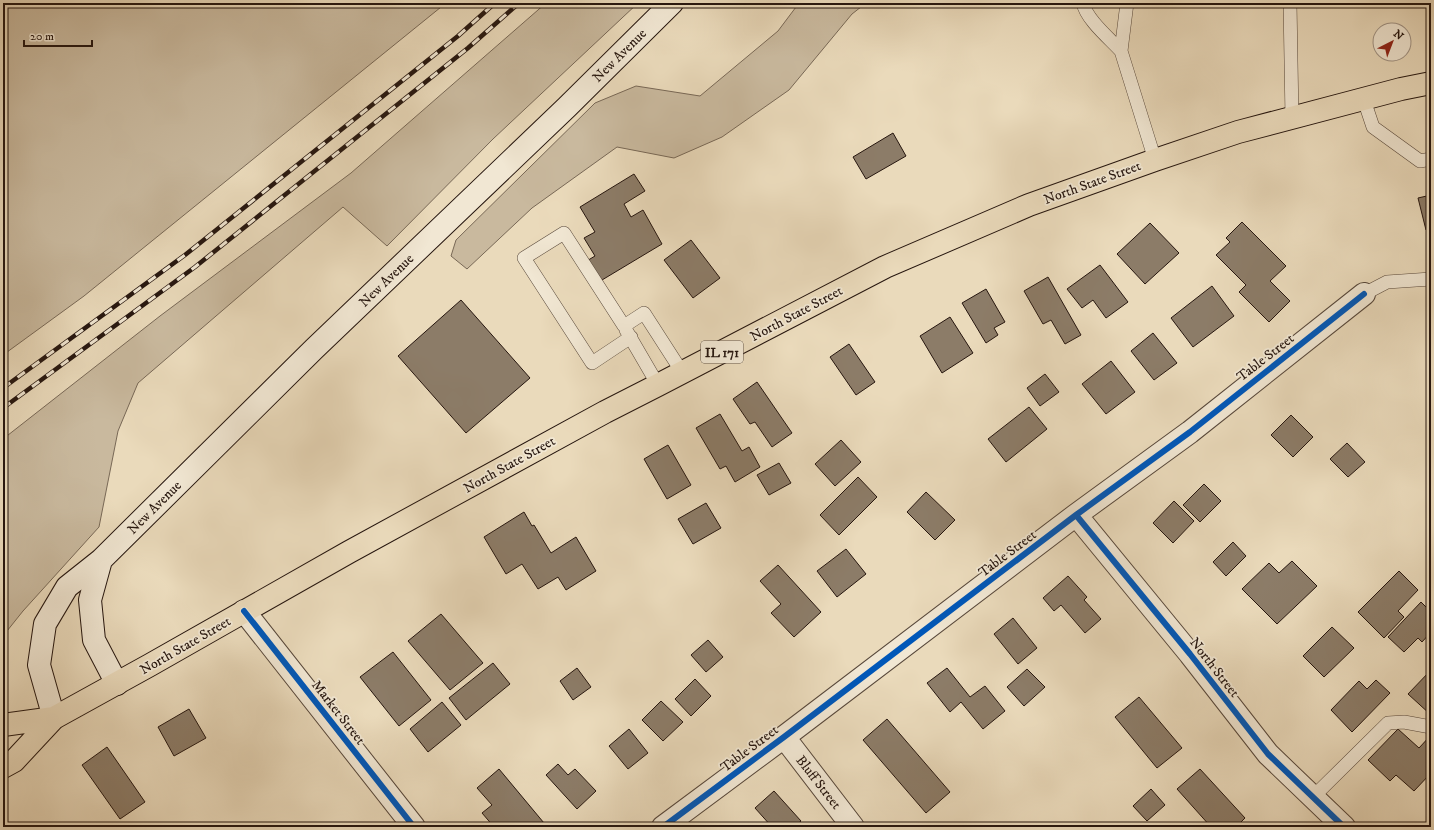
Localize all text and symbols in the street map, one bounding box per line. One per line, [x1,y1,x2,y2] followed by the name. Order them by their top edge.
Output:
[24,22,92,48] scale bar
[1372,22,1412,62] north arrow
[589,25,651,87] street label: New Avenue
[1390,27,1406,44] text: N
[30,29,54,44] text: 20 m
[1041,157,1144,209] street label: North State Street
[356,250,418,311] street label: New Avenue
[747,282,846,346] street label: North State Street
[1233,329,1298,386] street label: Table Street
[701,341,743,363] road number: IL 171
[460,432,559,498] street label: North State Street
[124,477,186,539] street label: New Avenue
[975,526,1041,581] street label: Table Street
[137,612,235,679] street label: North State Street
[1185,634,1244,702] street label: North Street
[307,677,369,749] street label: Market Street
[717,721,783,776] street label: Table Street
[792,752,845,814] street label: Bluff Street

